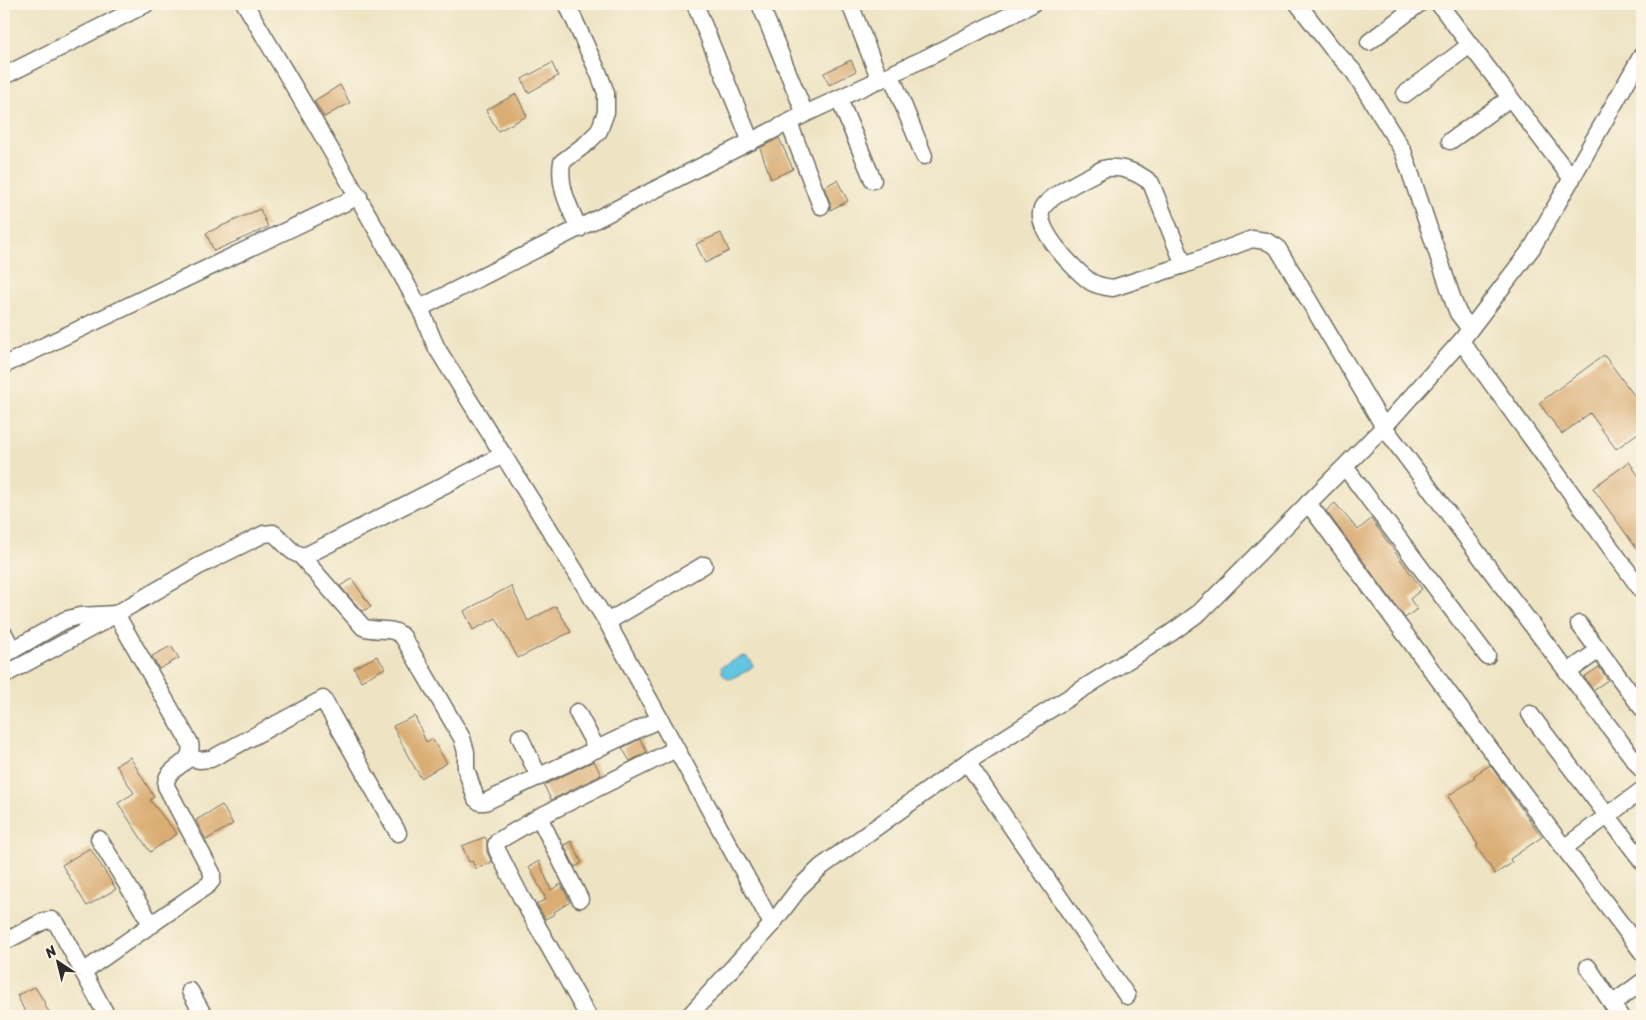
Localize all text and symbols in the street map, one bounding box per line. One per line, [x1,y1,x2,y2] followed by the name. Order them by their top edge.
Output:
[32,938,82,988] north arrow
[39,939,62,965] text: N

